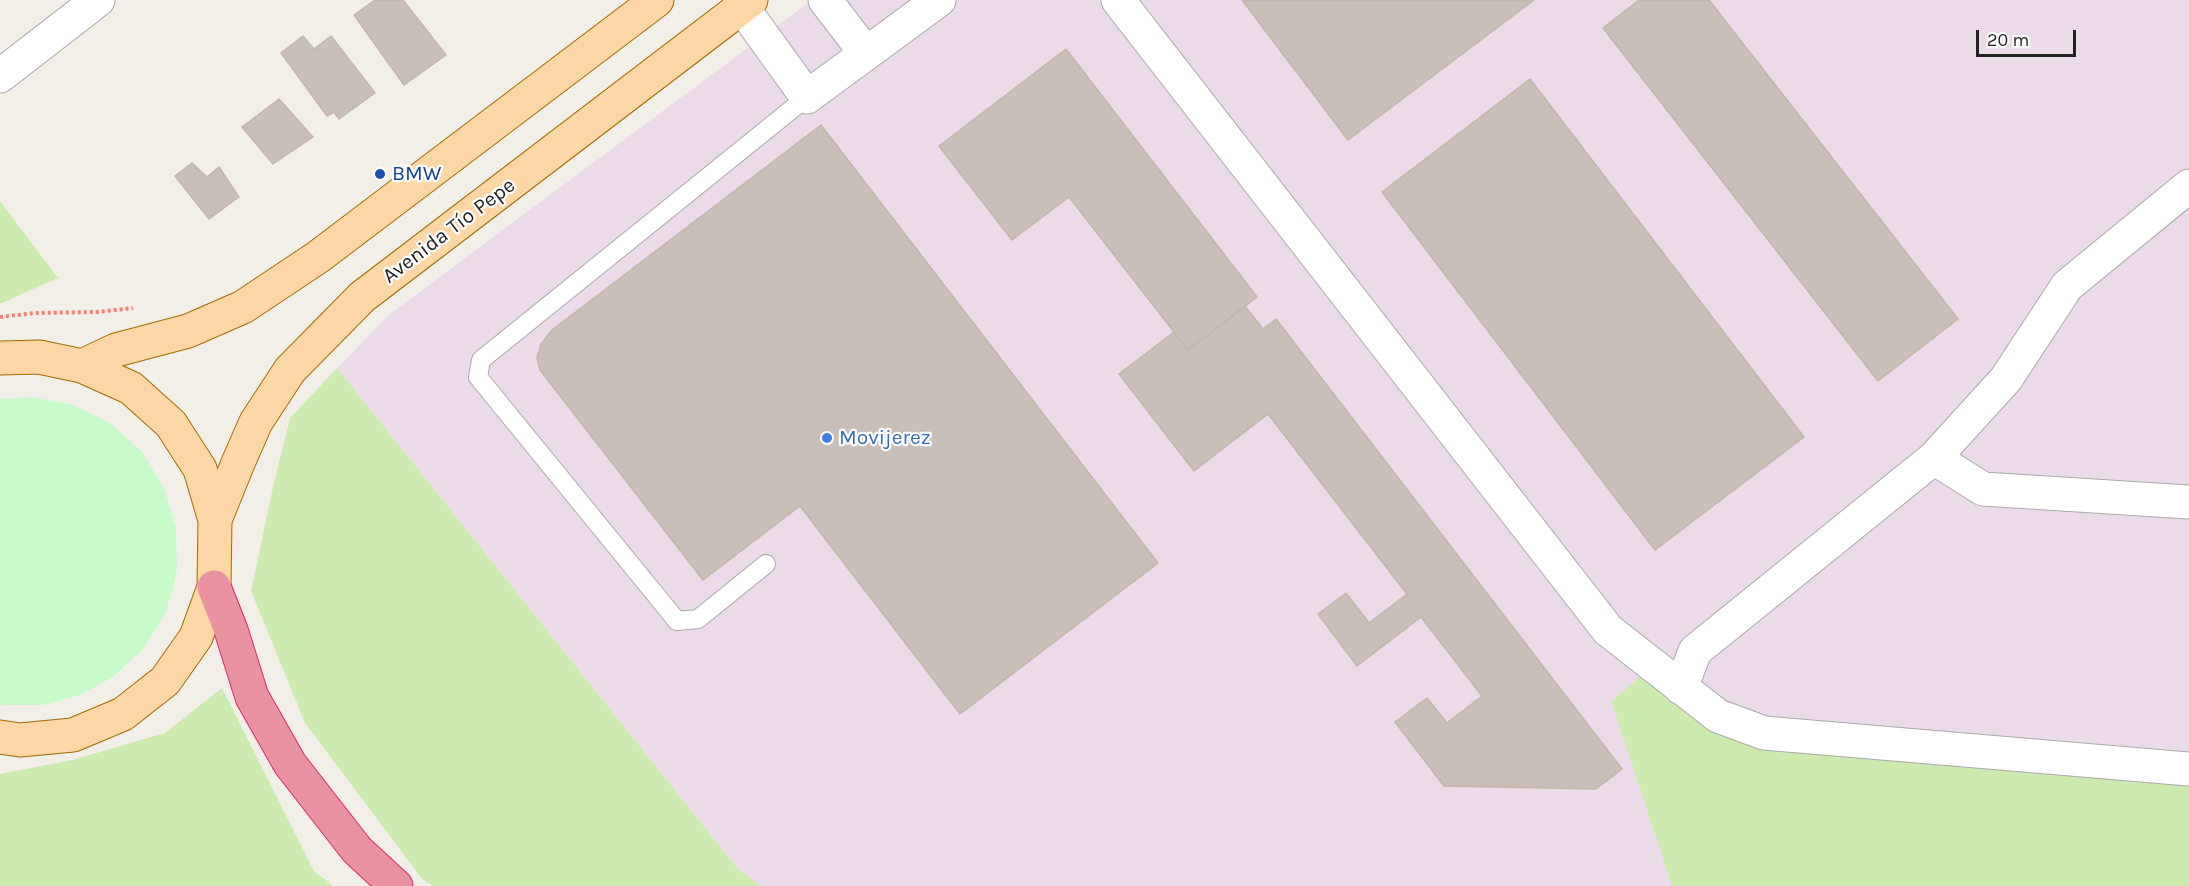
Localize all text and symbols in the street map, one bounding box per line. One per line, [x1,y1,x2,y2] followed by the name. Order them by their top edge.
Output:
[1979,18,2080,56] scale bar
[1987,29,2029,51] text: 20 m
[392,161,442,187] place label: BMW
[373,167,387,181] marker: BMW
[378,173,520,289] street label: Avenida Tío Pepe
[839,425,931,451] place label: Movijerez
[820,431,834,445] marker: Movijerez

